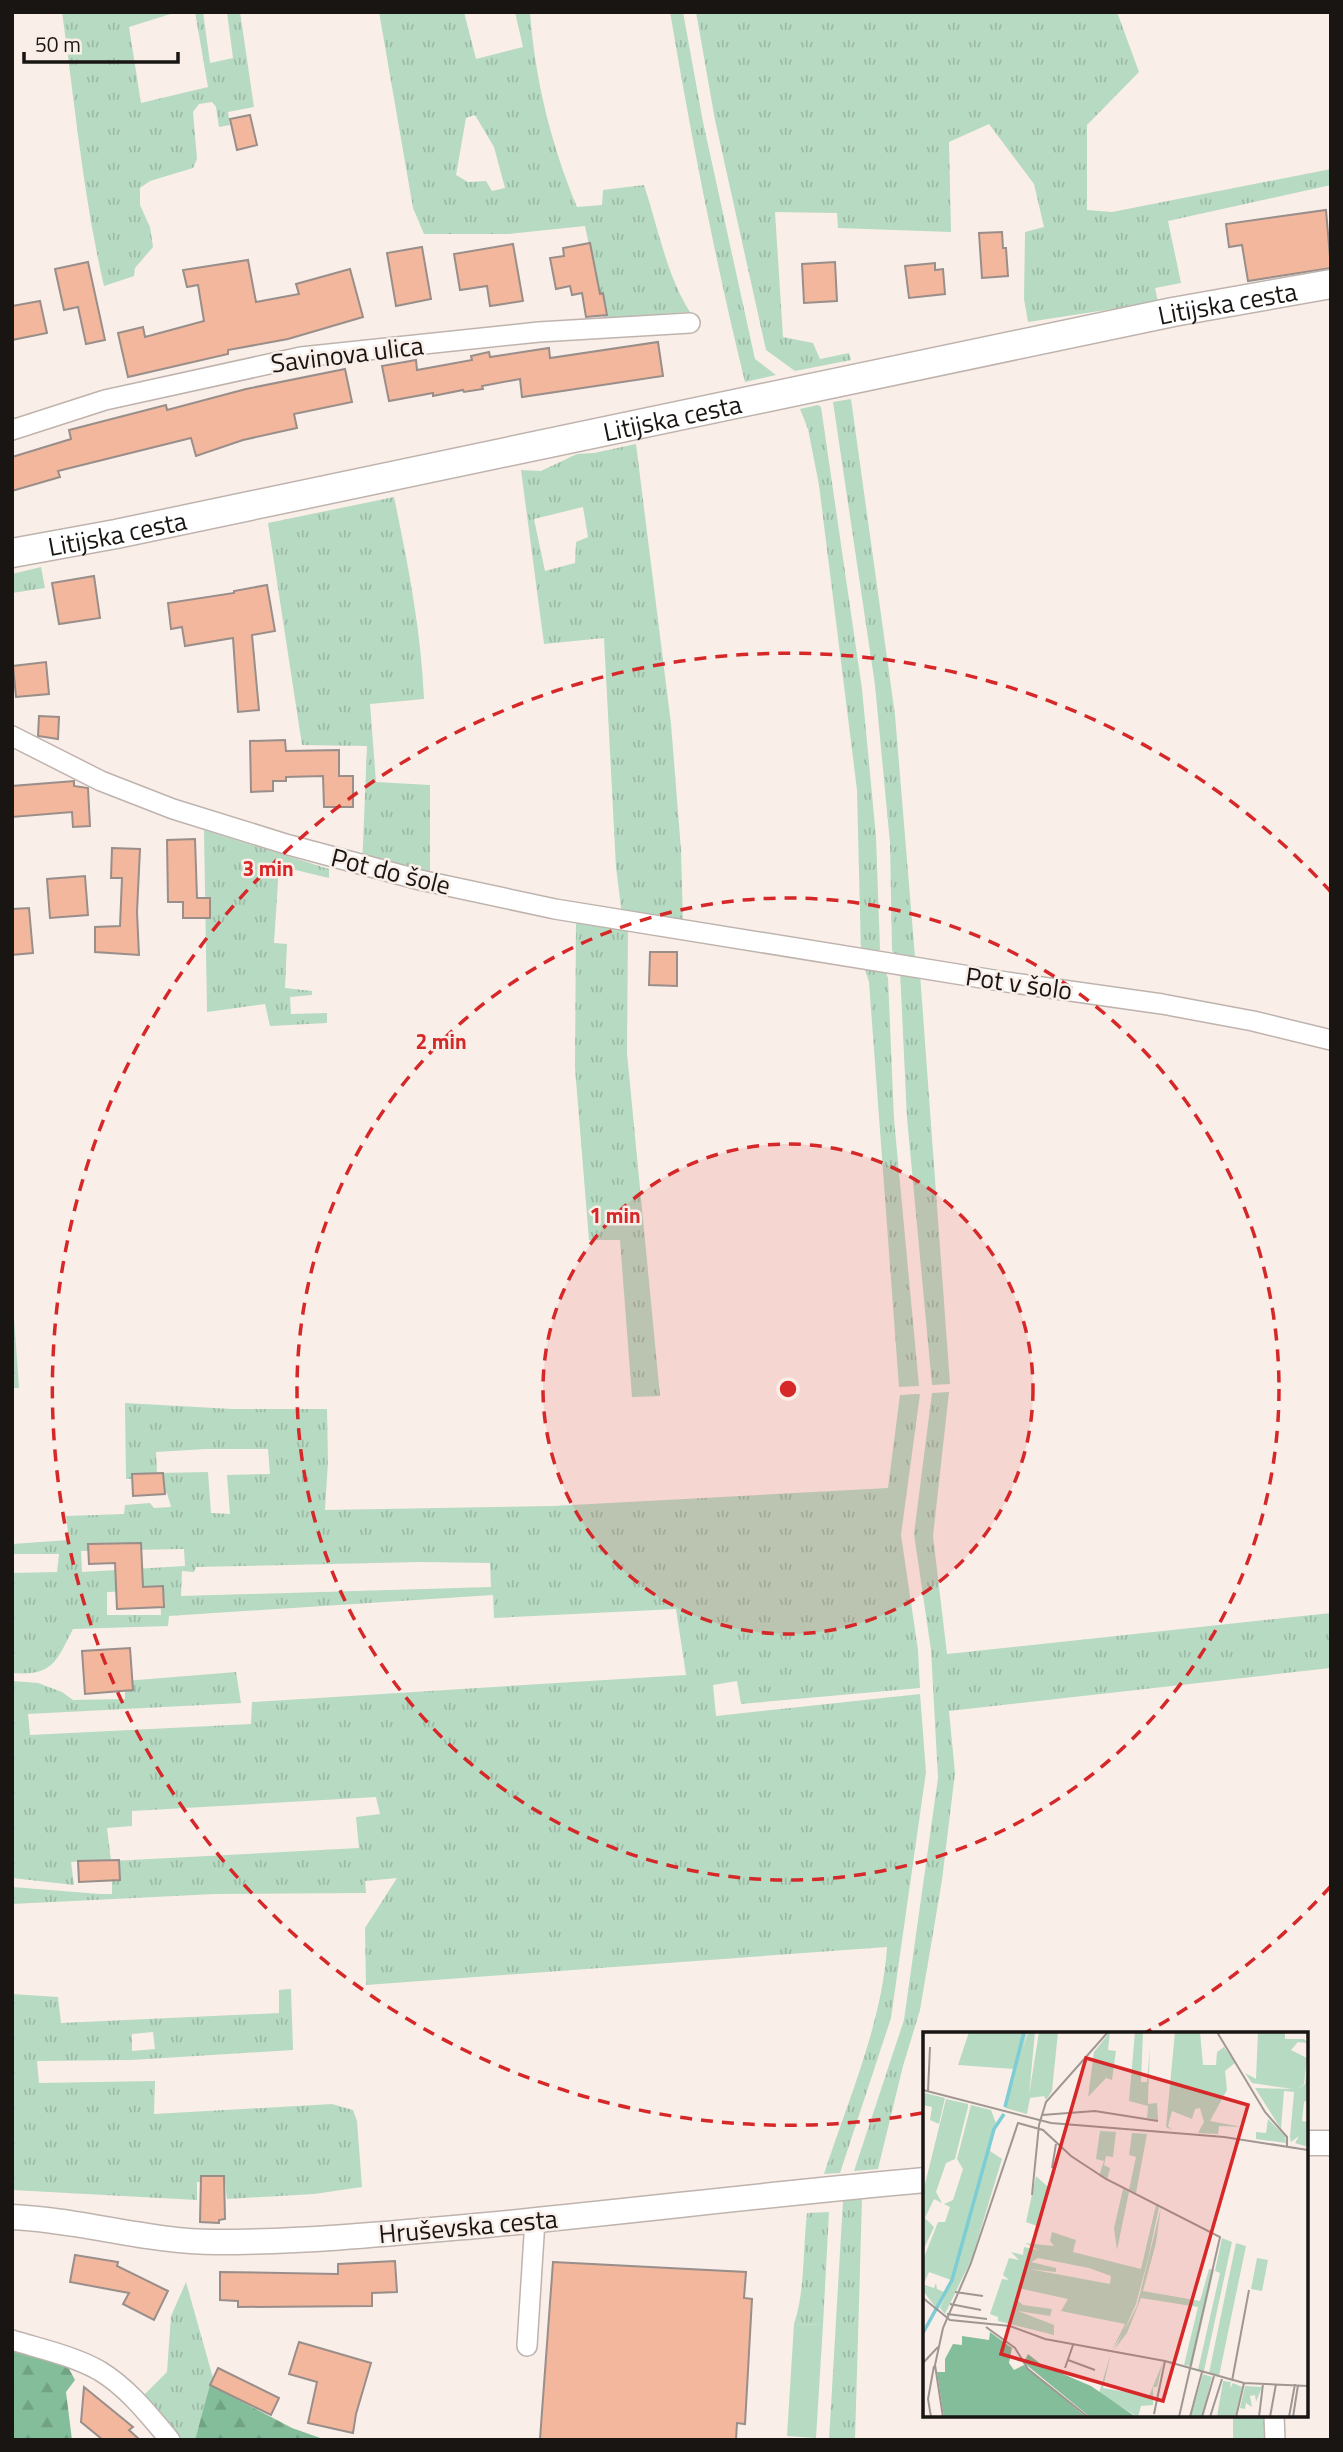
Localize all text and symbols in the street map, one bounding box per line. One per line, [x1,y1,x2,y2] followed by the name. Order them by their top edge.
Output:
[24,21,178,65] scale bar
[35,28,81,60] text: 50 m
[1154,271,1300,334] street label: Litijska cesta
[268,325,426,383] street label: Savinova ulica
[599,384,745,451] street label: Litijska cesta
[45,500,190,566] street label: Litijska cesta
[327,837,455,905] street label: Pot do šole
[242,852,294,884] text: 3 min
[963,956,1075,1010] street label: Pot v šolo
[415,1025,467,1057] text: 2 min
[589,1199,641,1231] text: 1 min
[776,1377,800,1401] centre of rings
[923,2032,1308,2417] inset map
[377,2199,559,2253] street label: Hruševska cesta

